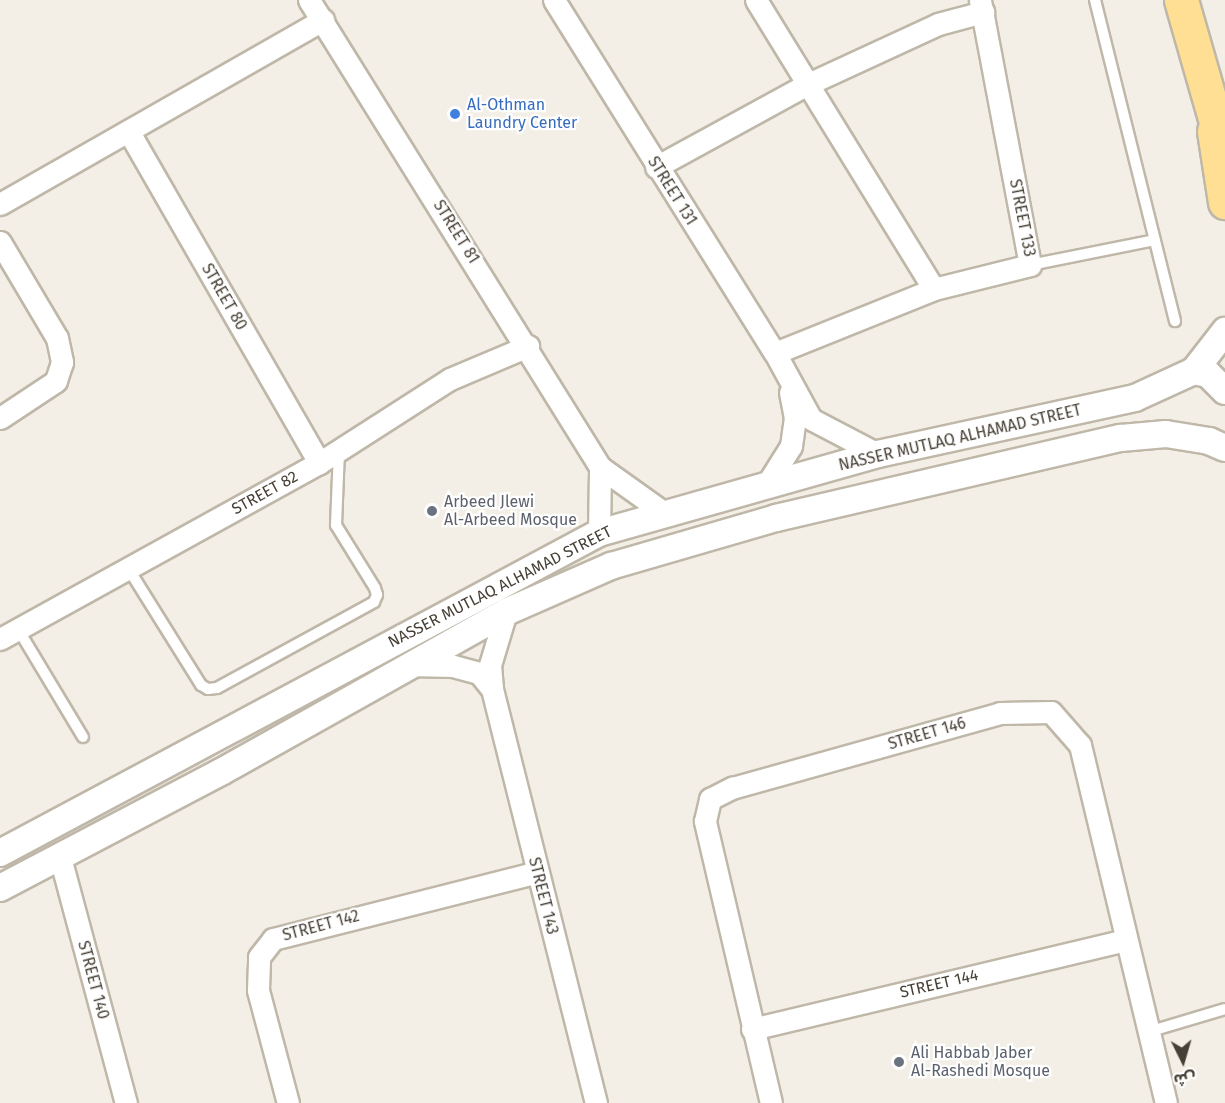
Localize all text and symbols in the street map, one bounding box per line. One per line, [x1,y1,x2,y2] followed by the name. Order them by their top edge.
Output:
[467,95,577,133] place label: Al-Othman Laundry Center
[448,107,462,121] marker: Al-Othman Laundry Center
[643,153,701,229] street label: STREET 131
[1005,177,1039,259] street label: STREET 133
[429,197,483,267] street label: STREET 81
[197,260,251,334] street label: STREET 80
[837,401,1083,475] street label: NASSER MUTLAQ ALHAMAD STREET
[229,467,301,519] street label: STREET 82
[444,492,577,530] place label: Arbeed Jlewi Al-Arbeed Mosque
[425,504,439,518] marker: Arbeed Jlewi Al-Arbeed Mosque
[385,522,615,652] street label: NASSER MUTLAQ ALHAMAD STREET
[886,714,968,754] street label: STREET 146
[524,855,562,937] street label: STREET 143
[280,907,362,945] street label: STREET 142
[73,939,113,1021] street label: STREET 140
[898,966,980,1002] street label: STREET 144
[1153,1031,1213,1091] north arrow
[911,1043,1050,1081] place label: Ali Habbab Jaber Al-Rashedi Mosque
[892,1055,906,1069] marker: Ali Habbab Jaber Al-Rashedi Mosque
[1173,1069,1196,1090] text: ش

